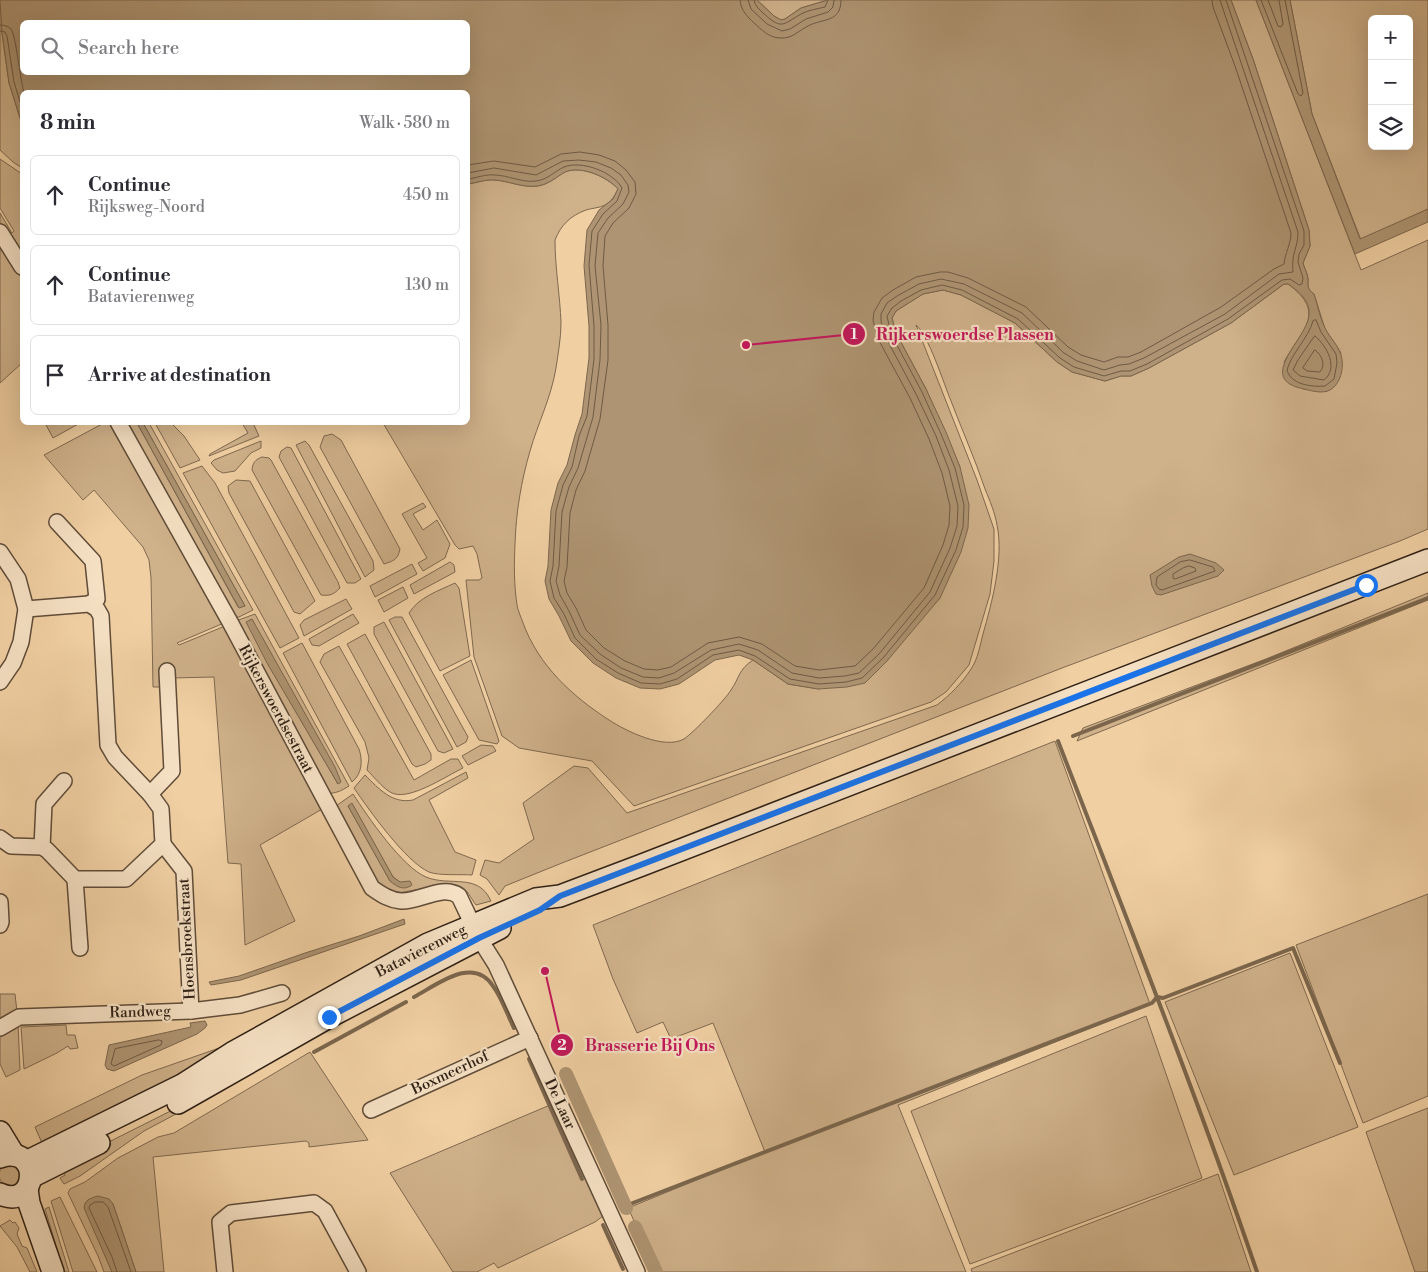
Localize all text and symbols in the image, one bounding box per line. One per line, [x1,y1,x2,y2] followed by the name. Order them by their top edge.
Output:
[1368,15,1413,150] map controls
[1368,15,1413,60] button: +
[20,20,470,75] search box
[38,34,66,62] icon: search
[78,36,179,60] text: Search here
[1368,60,1413,105] button: −
[1368,105,1413,150] button: layers
[40,110,95,136] text: 8 min
[360,113,450,133] text: Walk · 580 m
[88,173,171,197] text: Continue
[41,181,69,209] icon: ahead
[403,185,449,205] text: 450 m
[88,197,205,217] text: Rijksweg-Noord
[88,263,171,287] text: Continue
[41,271,69,299] icon: ahead
[405,275,449,295] text: 130 m
[88,287,194,307] text: Batavierenweg
[841,319,1064,350] callout: Rijkerswoerdse Plassen
[850,325,858,344] text: 1
[876,325,1054,345] text: Rijkerswoerdse Plassen
[41,361,69,389] icon: arrive
[88,363,271,387] text: Arrive at destination
[1355,574,1378,597] route start
[234,642,318,777] street label: Rijkerswoerdsestraat
[174,877,200,1000] street label: Hoensbroekstraat
[371,920,470,983] street label: Batavierenweg
[109,1001,171,1023] street label: Randweg
[318,1006,341,1029] route end
[550,1029,725,1060] callout: Brasserie Bij Ons
[557,1036,567,1055] text: 2
[585,1036,715,1056] text: Brasserie Bij Ons
[407,1047,492,1100] street label: Boxmeerhof
[540,1076,580,1133] street label: De Laar

